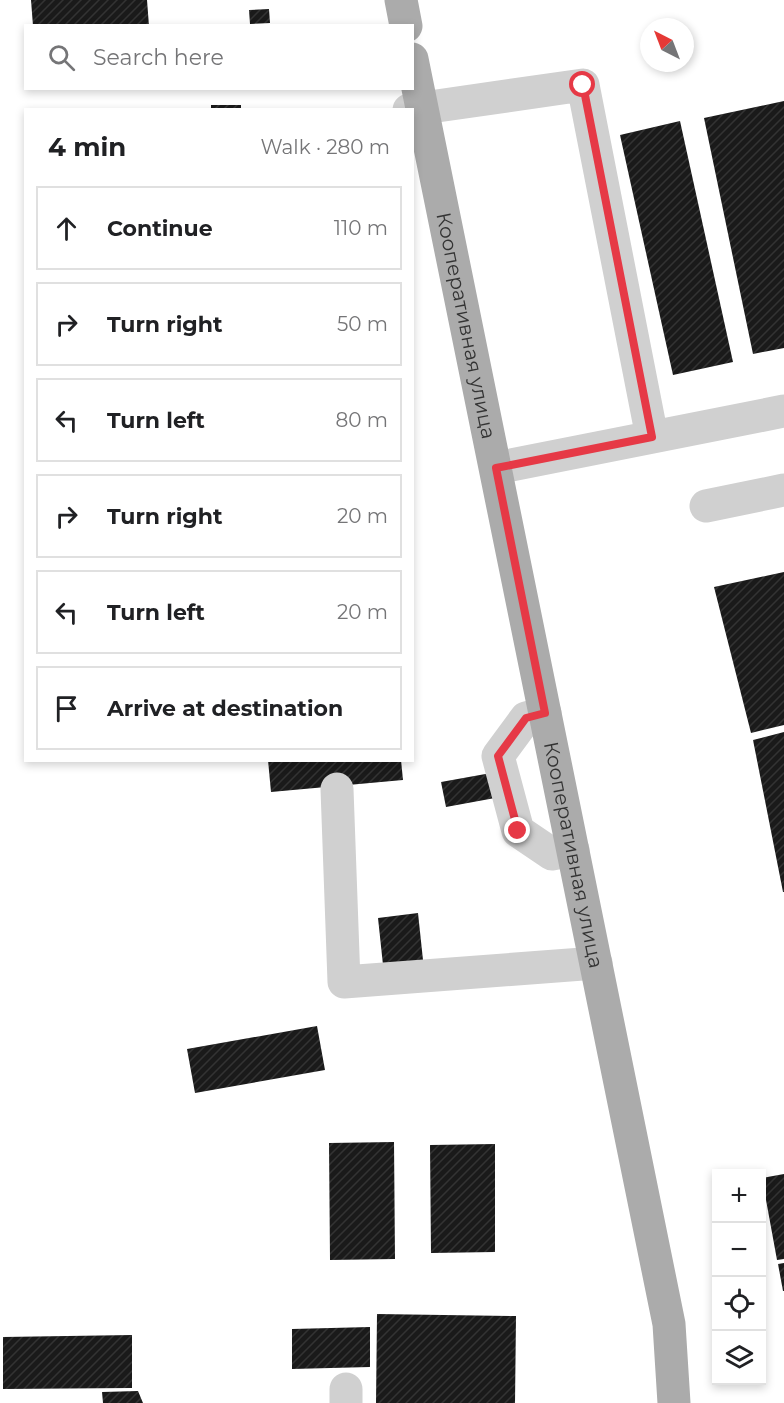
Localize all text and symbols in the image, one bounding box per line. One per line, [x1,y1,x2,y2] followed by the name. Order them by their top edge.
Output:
[640,18,694,72] north arrow
[24,24,414,90] search box
[45,41,78,74] icon: search
[93,44,224,71] text: Search here
[569,71,595,97] route start
[48,131,126,163] text: 4 min
[260,135,390,159] text: Walk · 280 m
[431,210,501,441] street label: Кооперативная улица
[50,212,83,245] icon: ahead
[107,215,213,242] text: Continue
[334,216,388,240] text: 110 m
[50,308,83,341] icon: right
[107,311,222,338] text: Turn right
[337,312,388,336] text: 50 m
[50,404,83,437] icon: left
[107,407,205,434] text: Turn left
[336,408,388,432] text: 80 m
[50,500,83,533] icon: right
[107,503,222,530] text: Turn right
[337,504,388,528] text: 20 m
[50,596,83,629] icon: left
[107,599,205,626] text: Turn left
[337,600,388,624] text: 20 m
[50,692,83,725] icon: arrive
[107,695,343,722] text: Arrive at destination
[539,739,608,970] street label: Кооперативная улица
[504,817,530,843] route end
[712,1169,766,1385] map controls
[712,1169,766,1223] button: +
[712,1223,766,1277] button: −
[712,1277,766,1331] button: locate
[712,1331,766,1385] button: layers

